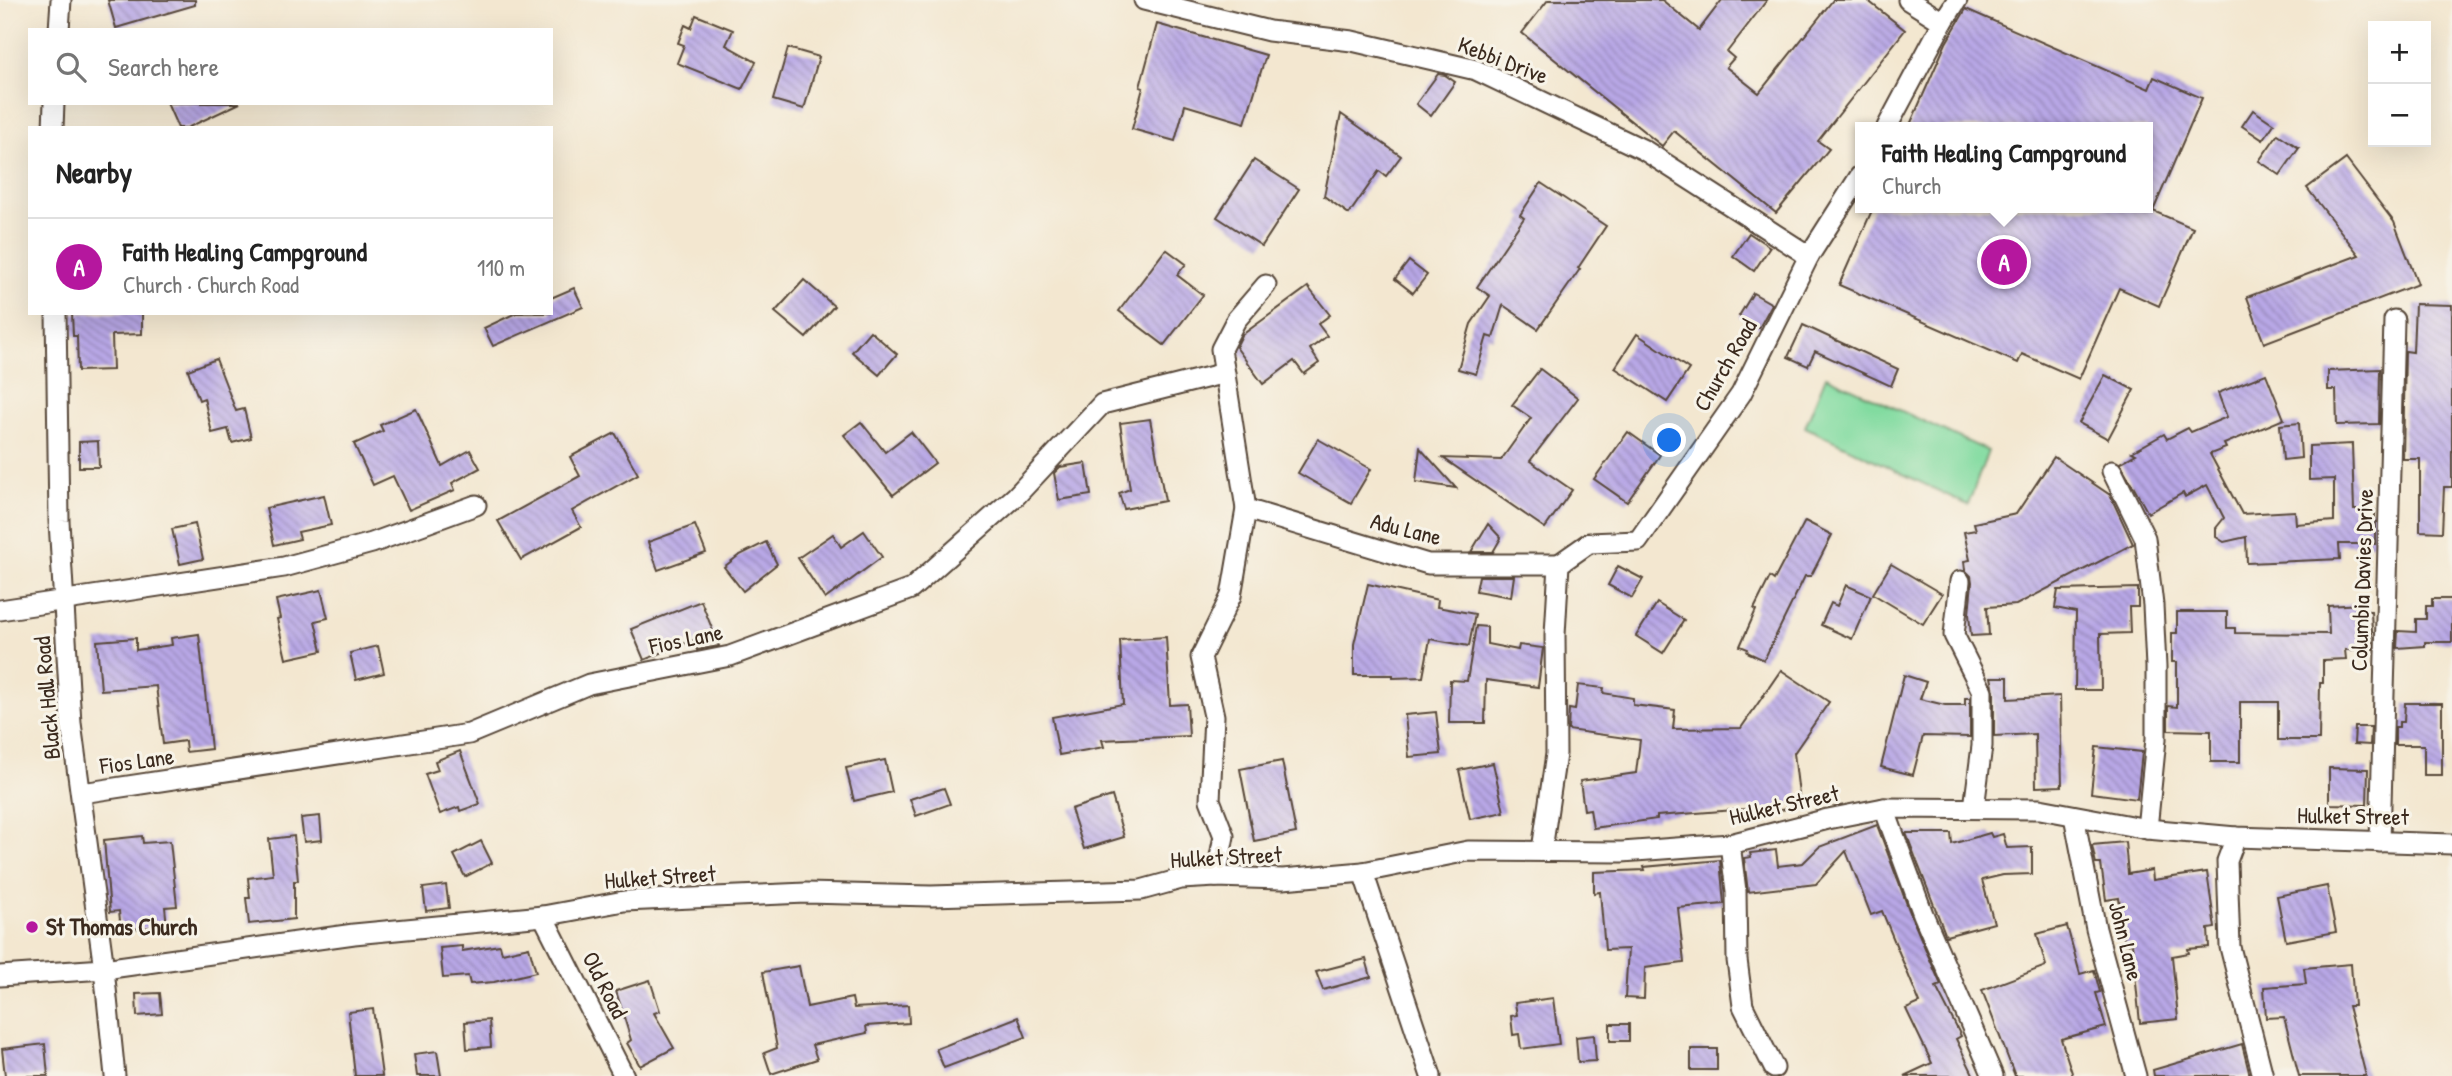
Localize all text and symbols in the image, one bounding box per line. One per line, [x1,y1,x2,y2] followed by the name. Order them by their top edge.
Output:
[2368,21,2431,147] map controls
[2368,21,2431,84] button: +
[28,28,553,105] search box
[1454,28,1553,91] street label: Kebbi Drive
[52,48,90,86] icon: search
[108,49,219,84] text: Search here
[2368,84,2431,147] button: −
[1855,122,2153,213] popup
[1882,135,2126,170] text: Faith Healing Campground
[56,152,132,192] text: Nearby
[1882,170,1941,201] text: Church
[123,234,367,269] text: Faith Healing Campground
[1981,236,2027,288] pin: A
[73,252,85,283] text: A
[477,252,525,283] text: 110 m
[123,269,299,300] text: Church · Church Road
[1686,313,1763,417] street label: Church Road
[1652,423,1686,457] your location
[2343,488,2380,672] street label: Columbia Davies Drive
[1368,505,1445,552] street label: Adu Lane
[645,616,725,662] street label: Fios Lane
[26,635,67,761] street label: Black Hall Road
[97,740,176,781] street label: Fios Lane
[1726,777,1843,832] street label: Hulket Street
[2297,799,2410,832] street label: Hulket Street
[1169,838,1284,875] street label: Hulket Street
[603,857,718,896] street label: Hulket Street
[2102,898,2151,984] street label: John Lane
[46,911,197,942] place label: St Thomas Church
[24,919,40,935] marker: St Thomas Church
[576,946,635,1023] street label: Old Road

